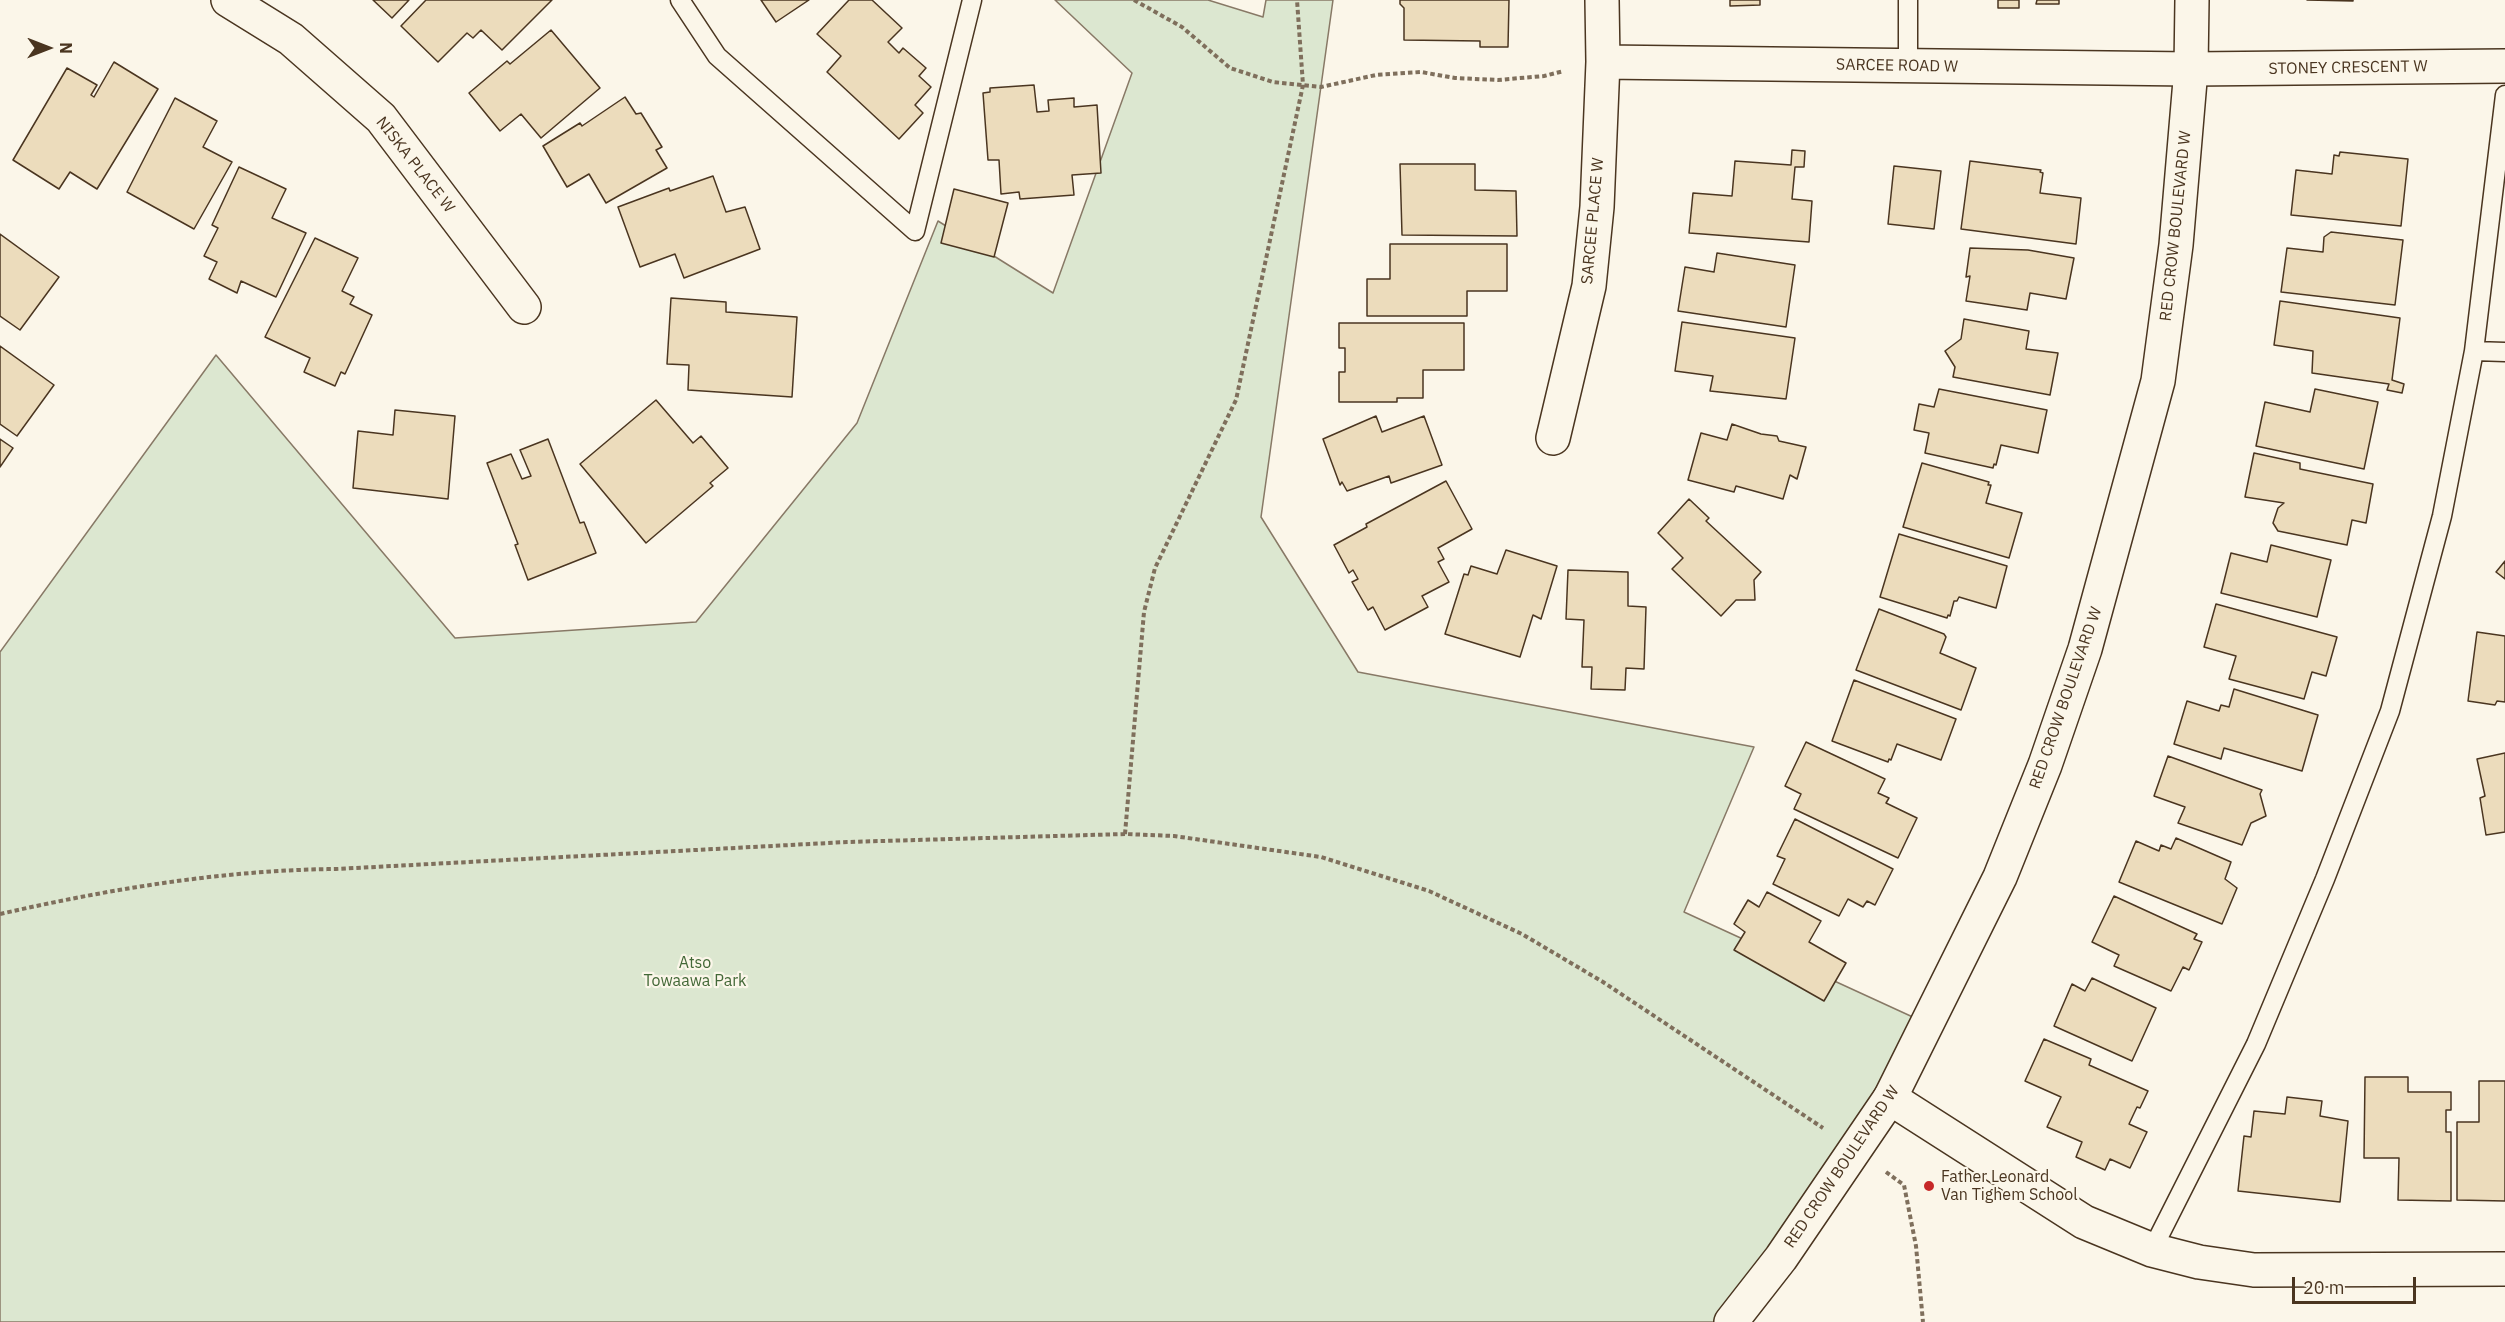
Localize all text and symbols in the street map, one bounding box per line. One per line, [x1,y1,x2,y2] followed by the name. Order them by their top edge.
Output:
[18,18,78,78] north arrow
[56,42,76,54] text: N
[1836,55,1958,77] street label: SARCEE ROAD W
[2268,57,2428,79] street label: STONEY CRESCENT W
[372,113,458,217] street label: NISKA PLACE W
[2156,130,2196,322] street label: RED CROW BOULEVARD W
[1578,157,1608,285] street label: SARCEE PLACE W
[2026,604,2106,792] street label: RED CROW BOULEVARD W
[643,953,747,991] park label: Atso Towaawa Park
[1780,1082,1904,1252] street label: RED CROW BOULEVARD W
[1941,1167,2078,1205] place label: Father Leonard Van Tighem School
[1922,1179,1936,1193] marker: Father Leonard Van Tighem School
[2295,1265,2420,1303] scale bar
[2303,1276,2345,1299] text: 20 m

